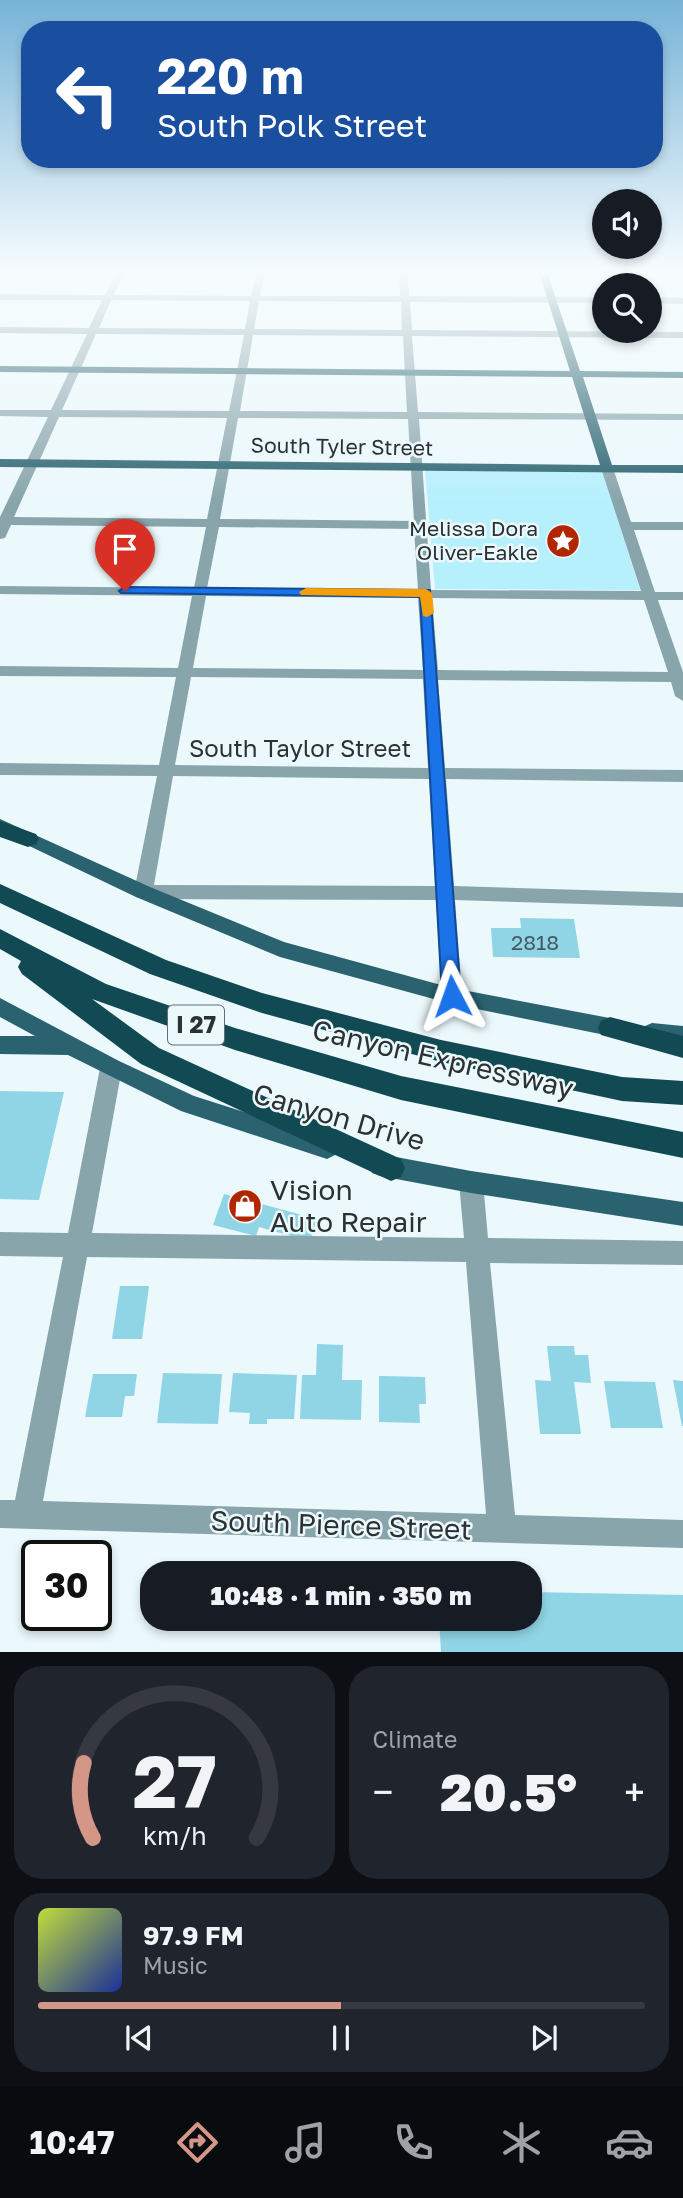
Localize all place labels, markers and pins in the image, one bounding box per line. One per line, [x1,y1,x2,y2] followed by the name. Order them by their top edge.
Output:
[409,515,538,565] place label: Melissa Dora Oliver-Eakle
[95,519,155,591] pin
[544,522,582,560] place icon: Melissa Dora Oliver-Eakle
[270,1173,427,1238] place label: Vision Auto Repair
[226,1187,264,1225] shop icon: Vision Auto Repair

